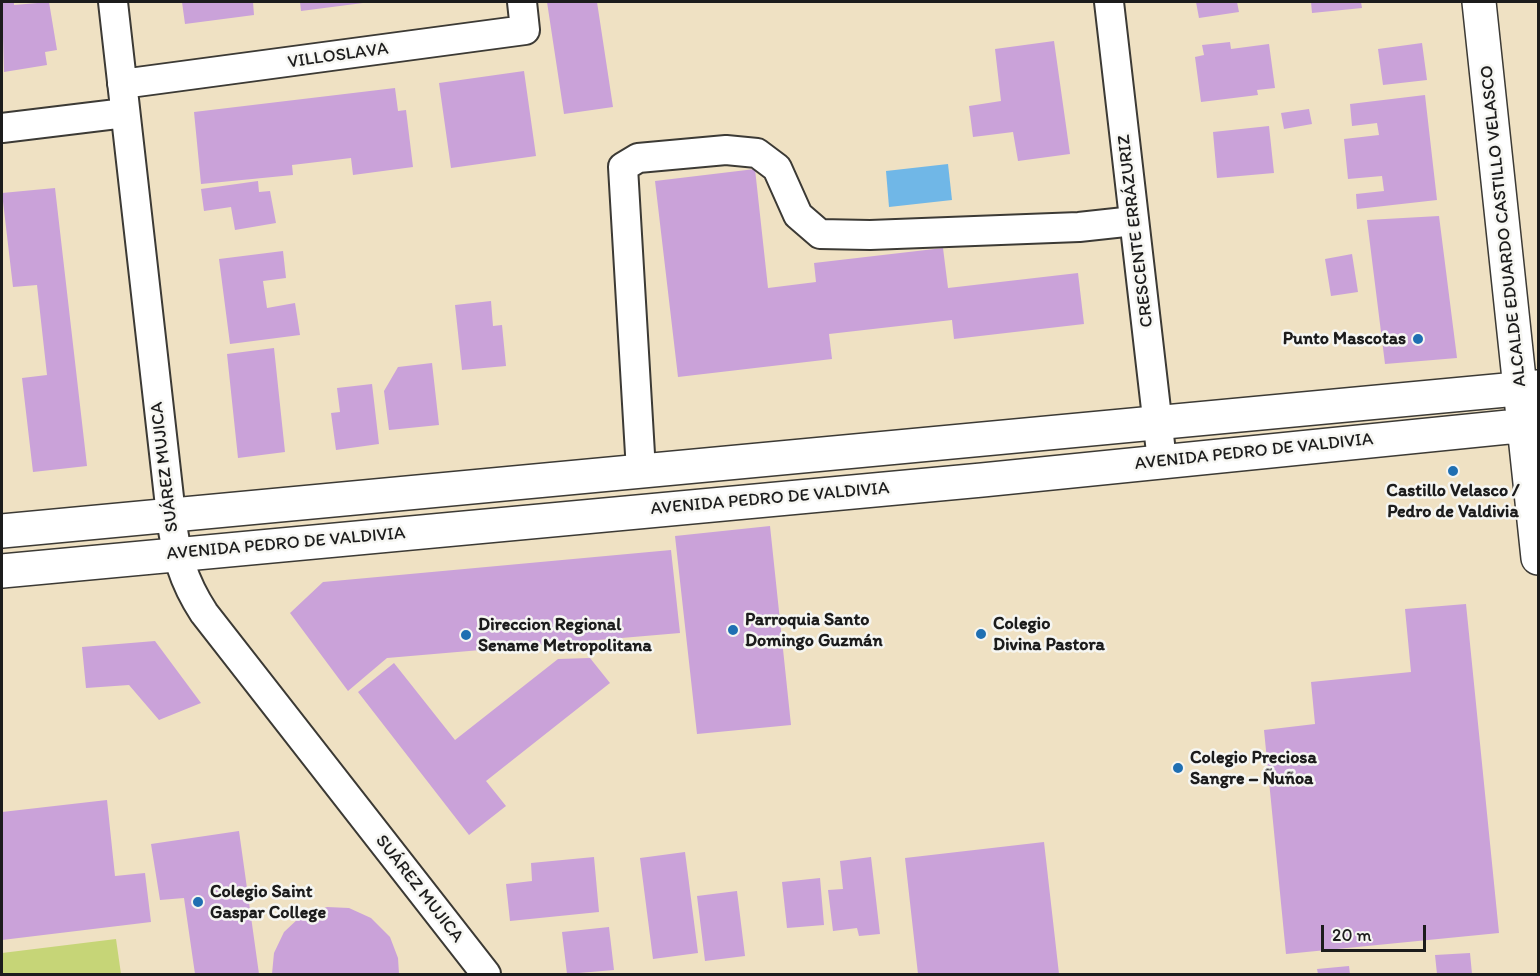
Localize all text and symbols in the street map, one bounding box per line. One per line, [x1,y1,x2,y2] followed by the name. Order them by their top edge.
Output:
[286,38,390,74] street label: VILLOSLAVA
[1476,64,1532,388] street label: ALCALDE EDUARDO CASTILLO VELASCO
[1113,133,1159,329] street label: CRESCENTE ERRÁZURIZ
[1283,328,1406,350] place label: Punto Mascotas
[1411,332,1425,346] marker: Punto Mascotas
[146,401,184,533] street label: SUÁREZ MUJICA
[1134,429,1374,475] street label: AVENIDA PEDRO DE VALDIVIA
[1446,464,1460,478] marker: Castillo Velasco / Pedro de Valdivia
[650,478,890,520] street label: AVENIDA PEDRO DE VALDIVIA
[1386,480,1520,522] place label: Castillo Velasco / Pedro de Valdivia
[166,523,406,565] street label: AVENIDA PEDRO DE VALDIVIA
[745,609,883,652] place label: Parroquia Santo Domingo Guzmán
[993,613,1105,656] place label: Colegio Divina Pastora
[478,614,652,656] place label: Direccion Regional Sename Metropolitana
[726,623,740,637] marker: Parroquia Santo Domingo Guzmán
[974,627,988,641] marker: Colegio Divina Pastora
[459,628,473,642] marker: Direccion Regional Sename Metropolitana
[1190,747,1317,789] place label: Colegio Preciosa Sangre – Ñuñoa
[1171,761,1185,775] marker: Colegio Preciosa Sangre – Ñuñoa
[370,831,468,947] street label: SUÁREZ MUJICA
[210,881,326,924] place label: Colegio Saint Gaspar College
[191,895,205,909] marker: Colegio Saint Gaspar College
[1324,913,1429,951] scale bar
[1332,924,1372,946] text: 20 m

